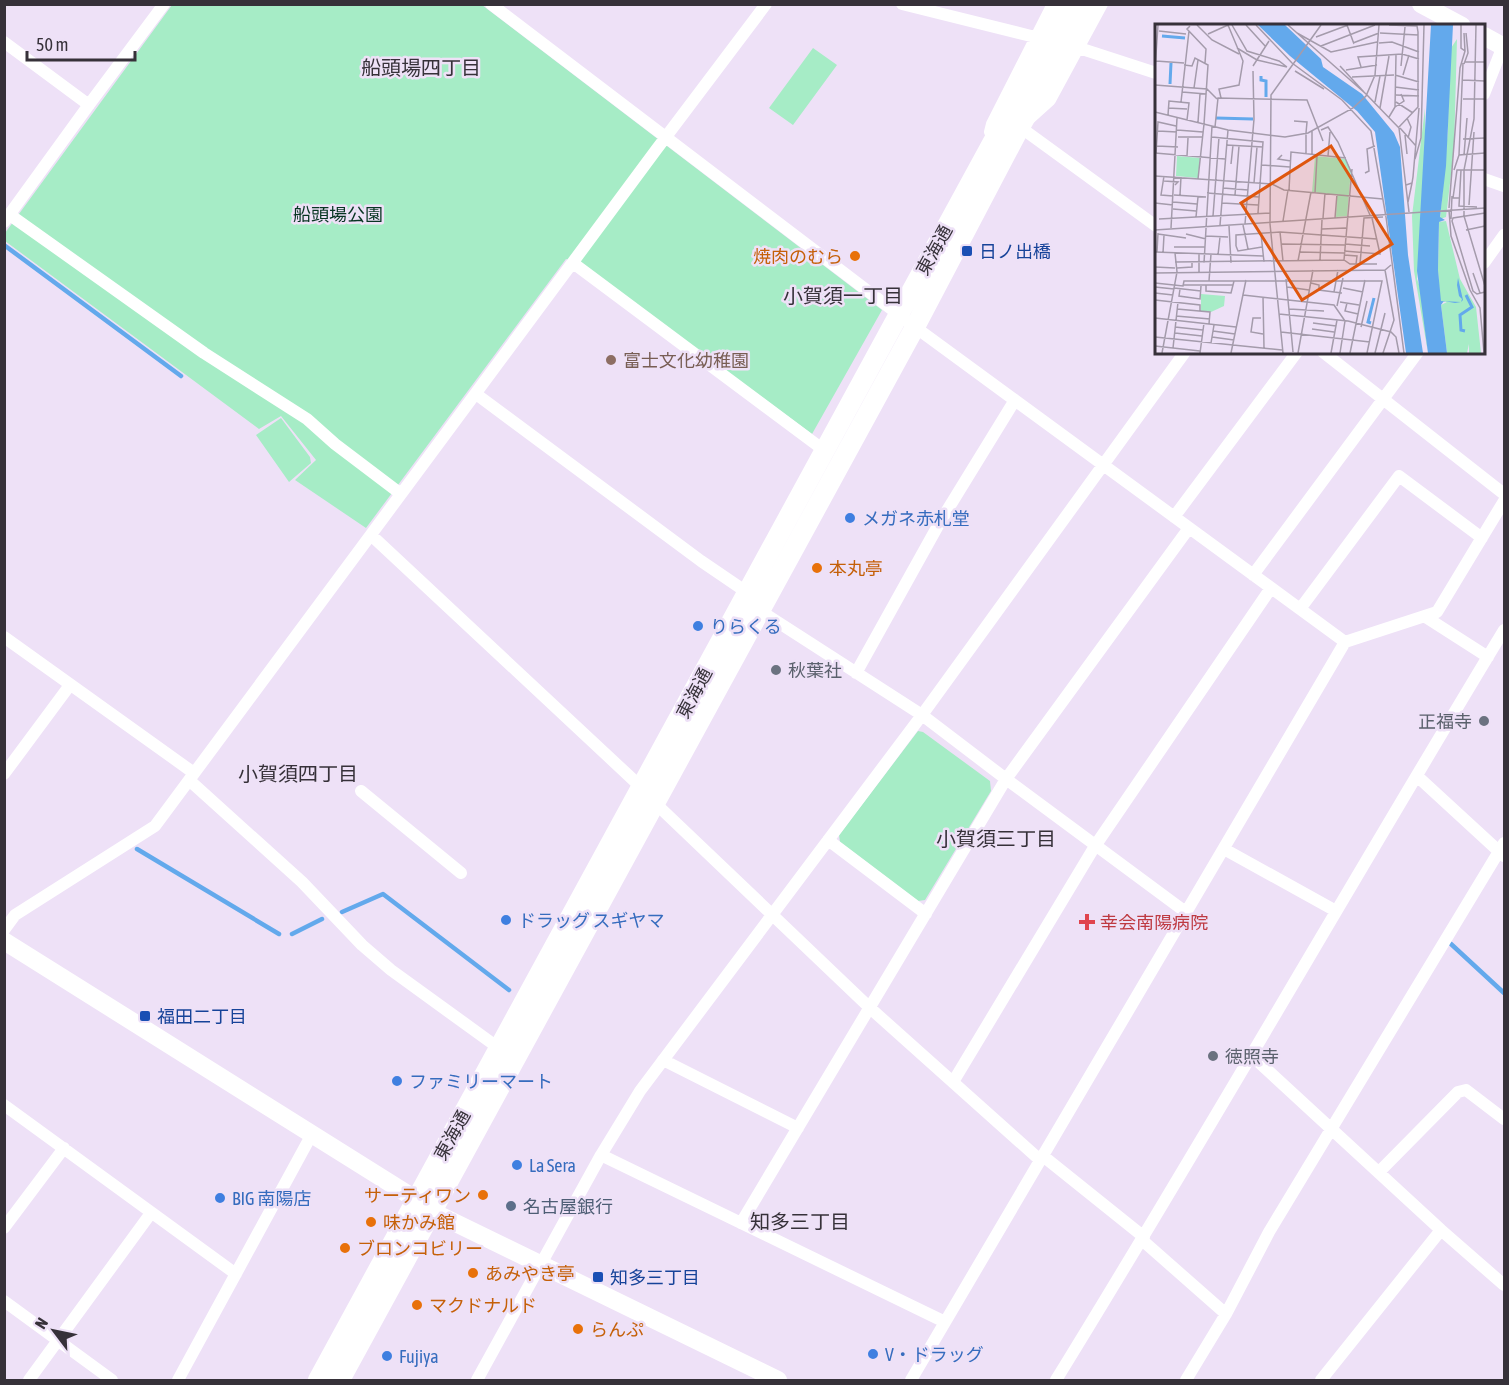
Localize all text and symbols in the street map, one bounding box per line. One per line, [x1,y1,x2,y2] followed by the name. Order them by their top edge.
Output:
[27,24,135,62] scale bar
[1155,24,1485,354] inset map
[36,34,68,55] text: 50 m
[361,56,481,79] district label: 船頭場四丁目
[293,204,383,225] park label: 船頭場公園
[912,221,956,279] street label: 東海通
[979,241,1051,262] place label: 日ノ出橋
[960,244,974,258] marker: 日ノ出橋
[753,246,843,267] place label: 焼肉のむら
[848,249,862,263] marker: 焼肉のむら
[783,284,903,307] district label: 小賀須一丁目
[623,350,749,371] place label: 富士文化幼稚園
[604,353,618,367] marker: 富士文化幼稚園
[862,508,970,529] place label: メガネ赤札堂
[843,511,857,525] marker: メガネ赤札堂
[829,558,883,579] place label: 本丸亭
[810,561,824,575] marker: 本丸亭
[710,616,782,637] place label: りらくる
[691,619,705,633] marker: りらくる
[788,660,842,681] place label: 秋葉社
[769,663,783,677] marker: 秋葉社
[672,664,716,722] street label: 東海通
[1418,711,1472,732] place label: 正福寺
[1477,714,1491,728] marker: 正福寺
[238,762,358,785] district label: 小賀須四丁目
[936,827,1056,850] district label: 小賀須三丁目
[518,910,664,931] place label: ドラッグ スギヤマ
[1100,912,1208,933] place label: 幸会南陽病院
[499,913,513,927] marker: ドラッグ スギヤマ
[1078,913,1096,931] marker: 幸会南陽病院
[157,1006,247,1027] place label: 福田二丁目
[138,1009,152,1023] marker: 福田二丁目
[1225,1046,1279,1067] place label: 徳照寺
[1206,1049,1220,1063] marker: 徳照寺
[409,1071,553,1092] place label: ファミリーマート
[390,1074,404,1088] marker: ファミリーマート
[430,1106,474,1164] street label: 東海通
[529,1155,576,1176] place label: La Sera
[510,1158,524,1172] marker: La Sera
[364,1185,471,1206] place label: サーティワン
[232,1188,311,1209] place label: BIG 南陽店
[476,1188,490,1202] marker: サーティワン
[213,1191,227,1205] marker: BIG 南陽店
[523,1196,613,1217] place label: 名古屋銀行
[504,1199,518,1213] marker: 名古屋銀行
[750,1210,850,1233] district label: 知多三丁目
[383,1212,455,1233] place label: 味かみ館
[364,1215,378,1229] marker: 味かみ館
[357,1238,483,1259] place label: ブロンコビリー
[338,1241,352,1255] marker: ブロンコビリー
[485,1263,575,1284] place label: あみやき亭
[466,1266,480,1280] marker: あみやき亭
[610,1267,700,1288] place label: 知多三丁目
[591,1270,605,1284] marker: 知多三丁目
[429,1295,537,1316] place label: マクドナルド
[410,1298,424,1312] marker: マクドナルド
[24,1301,84,1361] north arrow
[31,1314,51,1332] text: N
[590,1319,644,1340] place label: らんぷ
[571,1322,585,1336] marker: らんぷ
[885,1344,984,1365] place label: V・ドラッグ
[399,1346,439,1367] place label: Fujiya
[866,1347,880,1361] marker: V・ドラッグ
[380,1349,394,1363] marker: Fujiya

